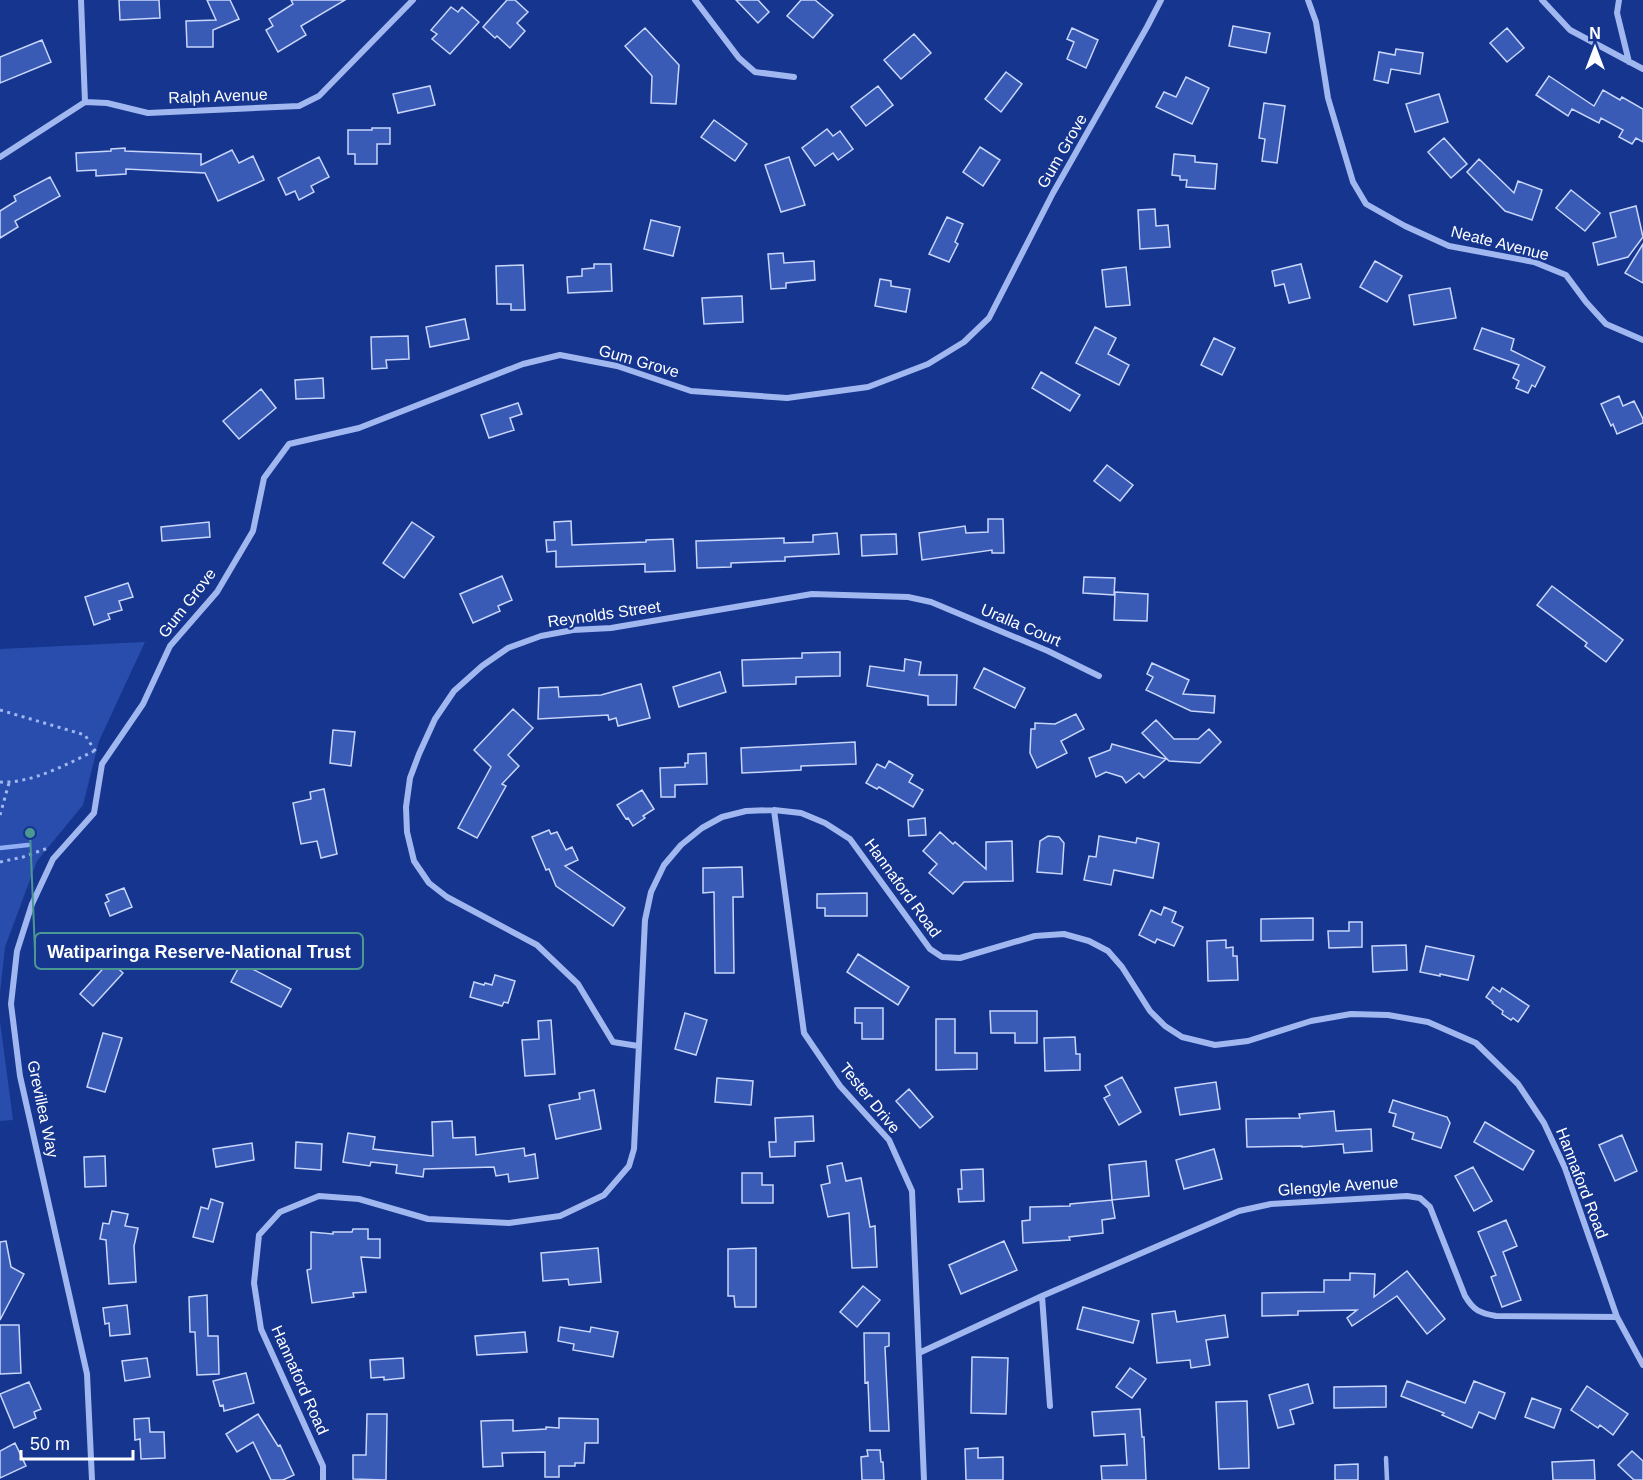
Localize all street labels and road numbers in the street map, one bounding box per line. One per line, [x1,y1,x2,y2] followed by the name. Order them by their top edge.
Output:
[168,86,268,106] street label: Ralph Avenue
[1034,111,1090,191] street label: Gum Grove
[1449,223,1551,263] street label: Neate Avenue
[597,341,681,381] street label: Gum Grove
[155,565,219,641] street label: Gum Grove
[546,598,662,630] street label: Reynolds Street
[978,600,1064,650] street label: Uralla Court
[862,836,944,940] street label: Hannaford Road
[24,1059,62,1159] street label: Grevillea Way
[837,1059,904,1137] street label: Tester Drive
[1553,1125,1611,1241] street label: Hannaford Road
[1277,1173,1399,1199] street label: Glengyle Avenue
[268,1323,332,1437] street label: Hannaford Road

